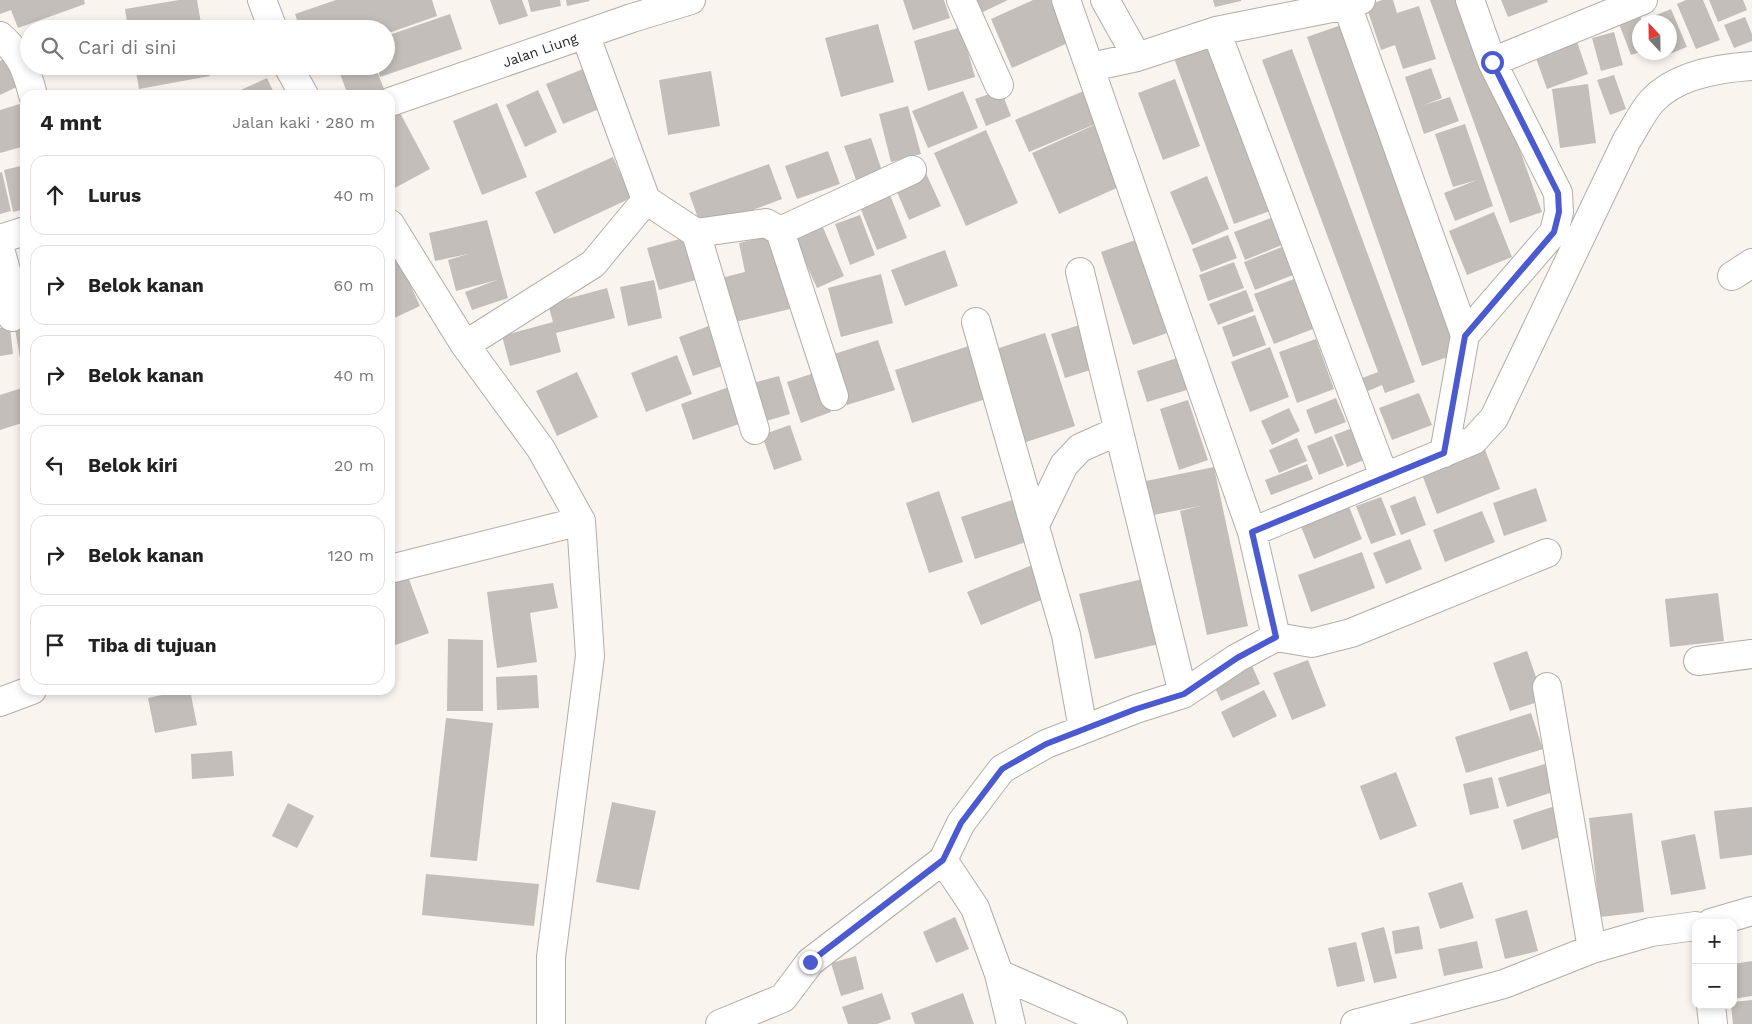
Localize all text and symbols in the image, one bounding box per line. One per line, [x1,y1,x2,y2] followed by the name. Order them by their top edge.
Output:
[1632,15,1677,60] north arrow
[20,20,395,75] search box
[500,30,580,70] street label: Jalan Liung
[38,34,66,62] icon: search
[78,36,176,59] text: Cari di sini
[1481,51,1504,74] route start
[40,110,101,135] text: 4 mnt
[232,113,375,132] text: Jalan kaki · 280 m
[41,181,69,209] icon: ahead
[88,184,141,207] text: Lurus
[334,186,374,205] text: 40 m
[41,271,69,299] icon: right
[88,274,204,297] text: Belok kanan
[334,276,374,295] text: 60 m
[41,361,69,389] icon: right
[88,364,204,387] text: Belok kanan
[334,366,374,385] text: 40 m
[41,451,69,479] icon: left
[88,454,178,477] text: Belok kiri
[334,456,374,475] text: 20 m
[41,541,69,569] icon: right
[88,544,204,567] text: Belok kanan
[328,546,374,565] text: 120 m
[41,631,69,659] icon: arrive
[88,634,217,657] text: Tiba di tujuan
[1692,919,1737,1009] map controls
[1692,919,1737,964] button: +
[799,951,822,974] route end
[1692,964,1737,1009] button: −

